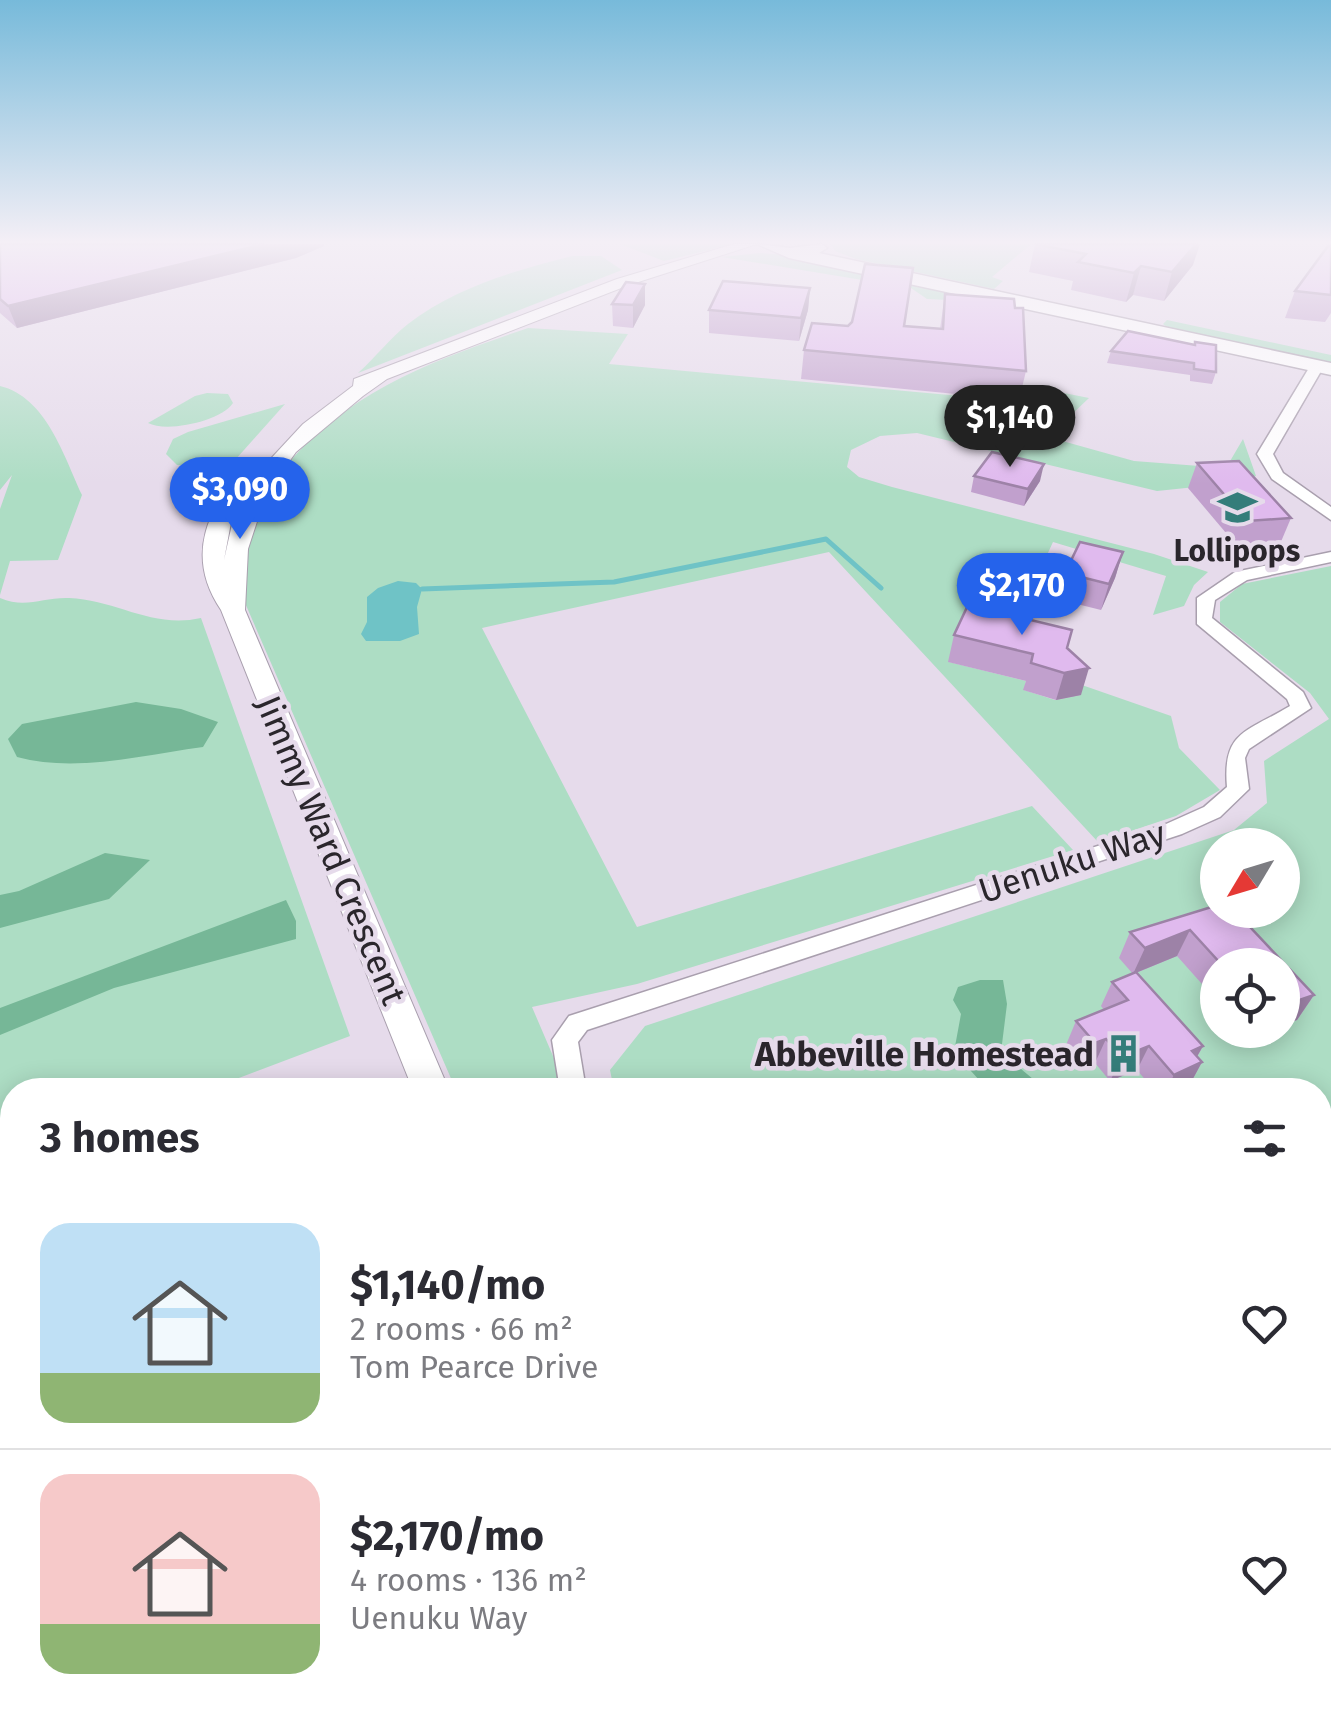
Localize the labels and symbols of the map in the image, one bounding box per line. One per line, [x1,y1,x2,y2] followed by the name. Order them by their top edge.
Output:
[929,385,1091,470] pin: $1,140
[159,457,321,542] pin: $3,090
[1216,486,1258,528] school or university icon: Lollipops
[1174,533,1300,569] place label: Lollipops
[941,553,1103,638] pin: $2,170
[247,689,415,1011] street label: Jimmy Ward Crescent
[973,812,1171,912] street label: Uenuku Way
[1200,828,1300,928] north arrow
[754,1033,1094,1075] place label: Abbeville Homestead
[1103,1033,1145,1075] building icon: Abbeville Homestead

